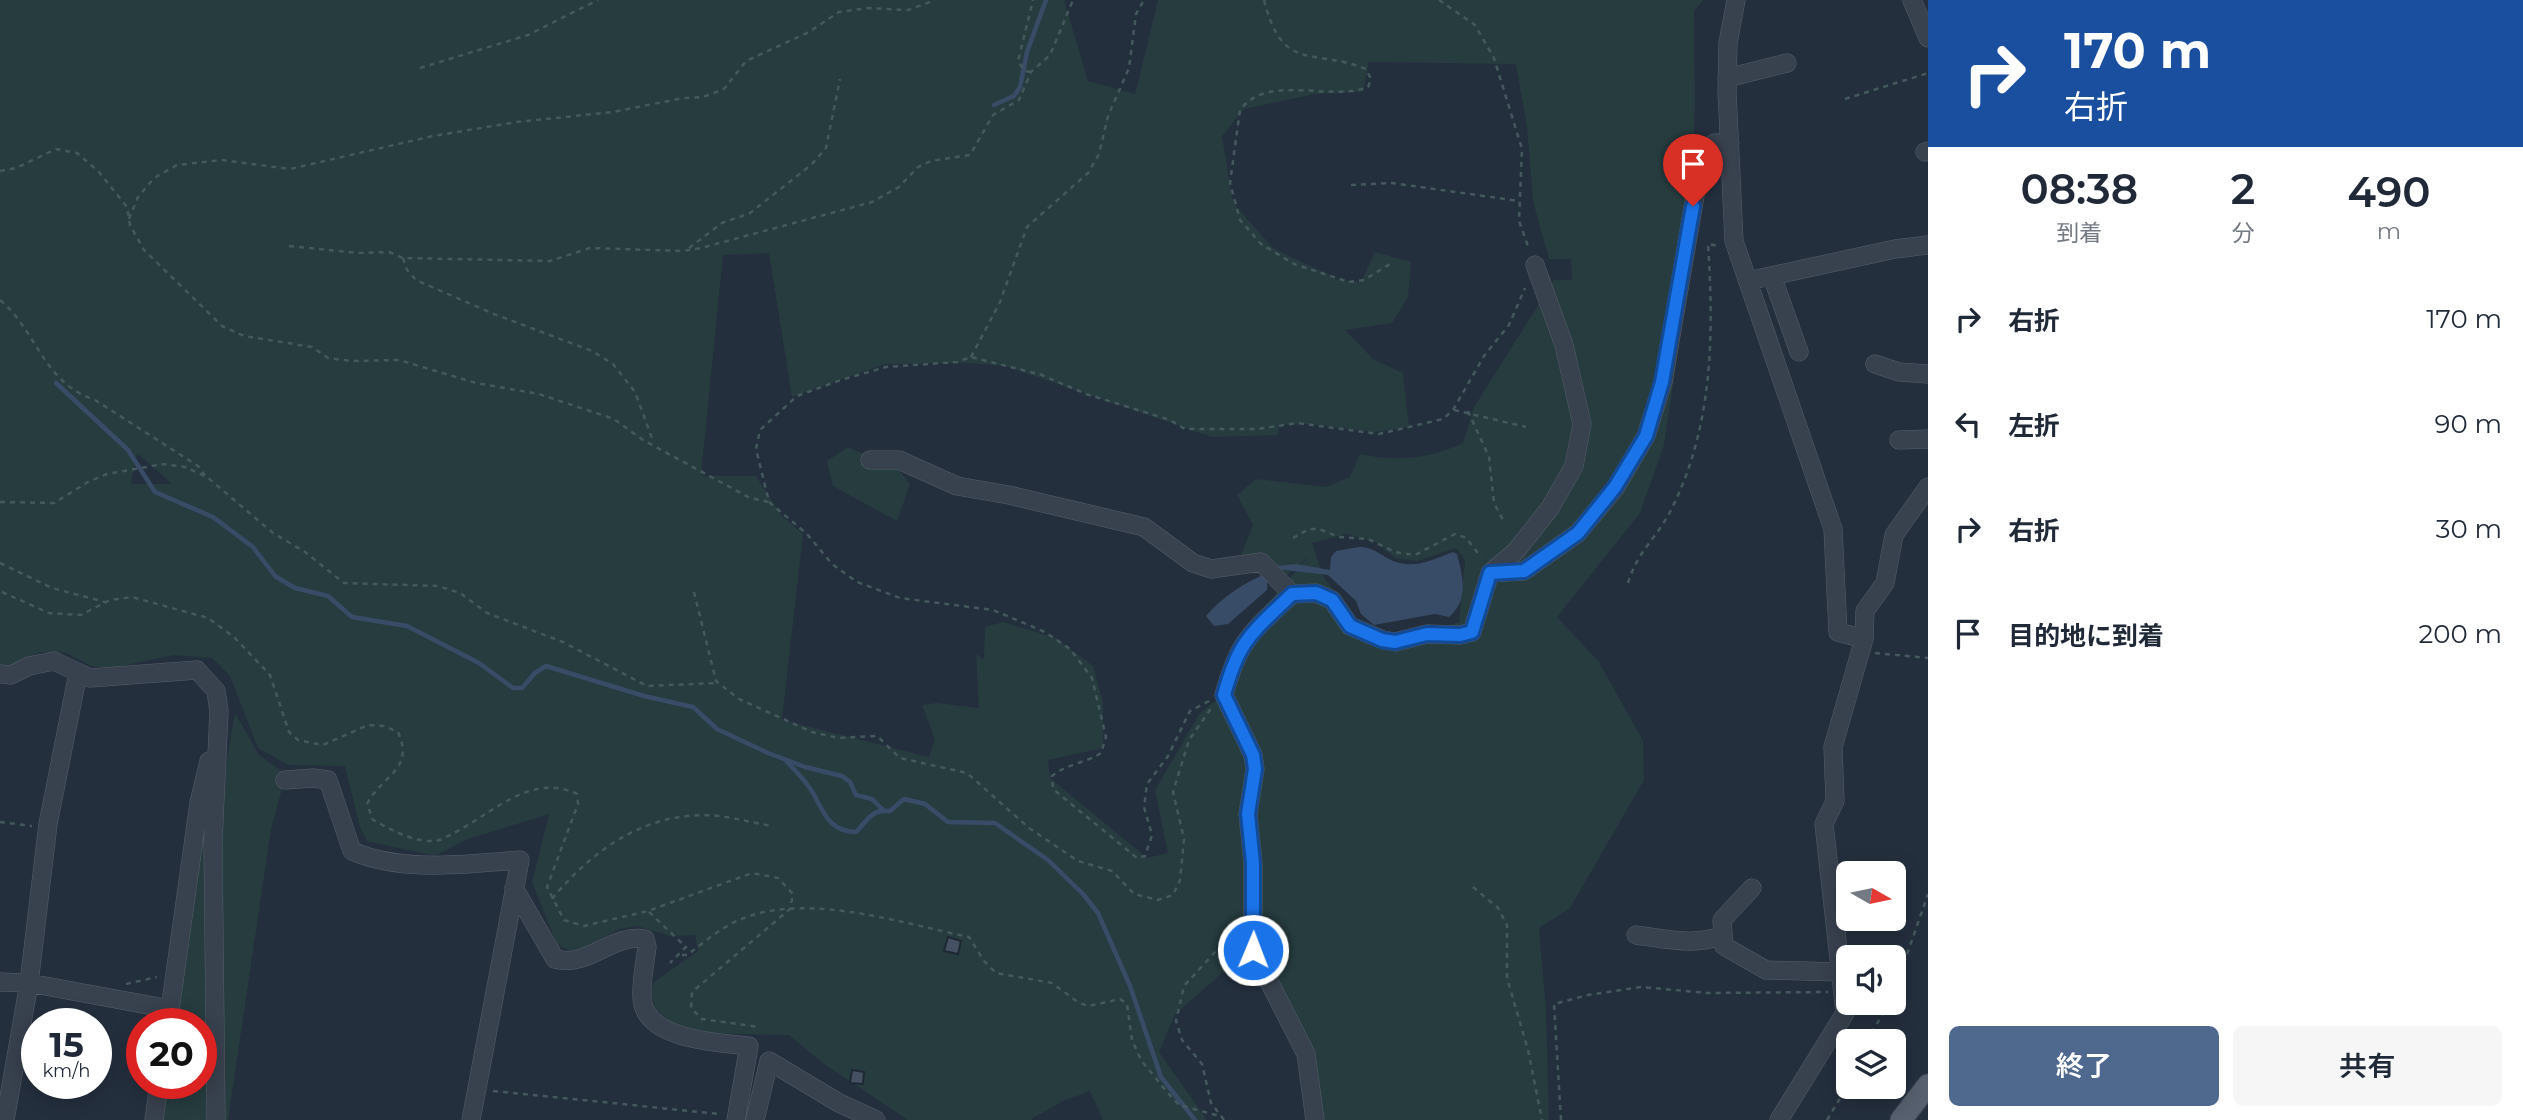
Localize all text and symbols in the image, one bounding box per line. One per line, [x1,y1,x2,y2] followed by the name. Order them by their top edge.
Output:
[2064,21,2211,80] text: 170 m
[1949,28,2040,119] icon: right
[2064,87,2128,126] text: 右折
[1663,134,1723,206] pin
[1674,145,1712,183] icon: arrive
[2020,163,2138,215] text: 08:38
[2231,163,2255,215] text: 2
[2348,166,2431,218] text: 490
[2377,217,2401,245] text: m
[2056,219,2102,247] text: 到着
[2231,219,2254,247] text: 分
[1949,300,1987,338] icon: right
[2426,303,2502,335] text: 170 m
[2008,305,2060,337] text: 右折
[1949,405,1987,443] icon: left
[2435,408,2502,440] text: 90 m
[2008,410,2060,442] text: 左折
[1949,510,1987,548] icon: right
[2436,513,2502,545] text: 30 m
[2008,515,2060,547] text: 右折
[1949,615,1987,653] icon: arrive
[2418,618,2502,650] text: 200 m
[2008,620,2164,652] text: 目的地に到着
[1836,861,1906,931] north arrow
[1836,861,1906,1099] map controls
[1216,913,1290,987] position arrow
[1836,945,1906,1015] button: sound
[126,1008,217,1099] speed limit sign: 20
[49,1023,84,1066] text: 15
[1949,1026,2219,1106] button: 終了
[2233,1026,2502,1106] button: 共有
[1836,1029,1906,1099] button: layers
[42,1060,91,1082] text: km/h

